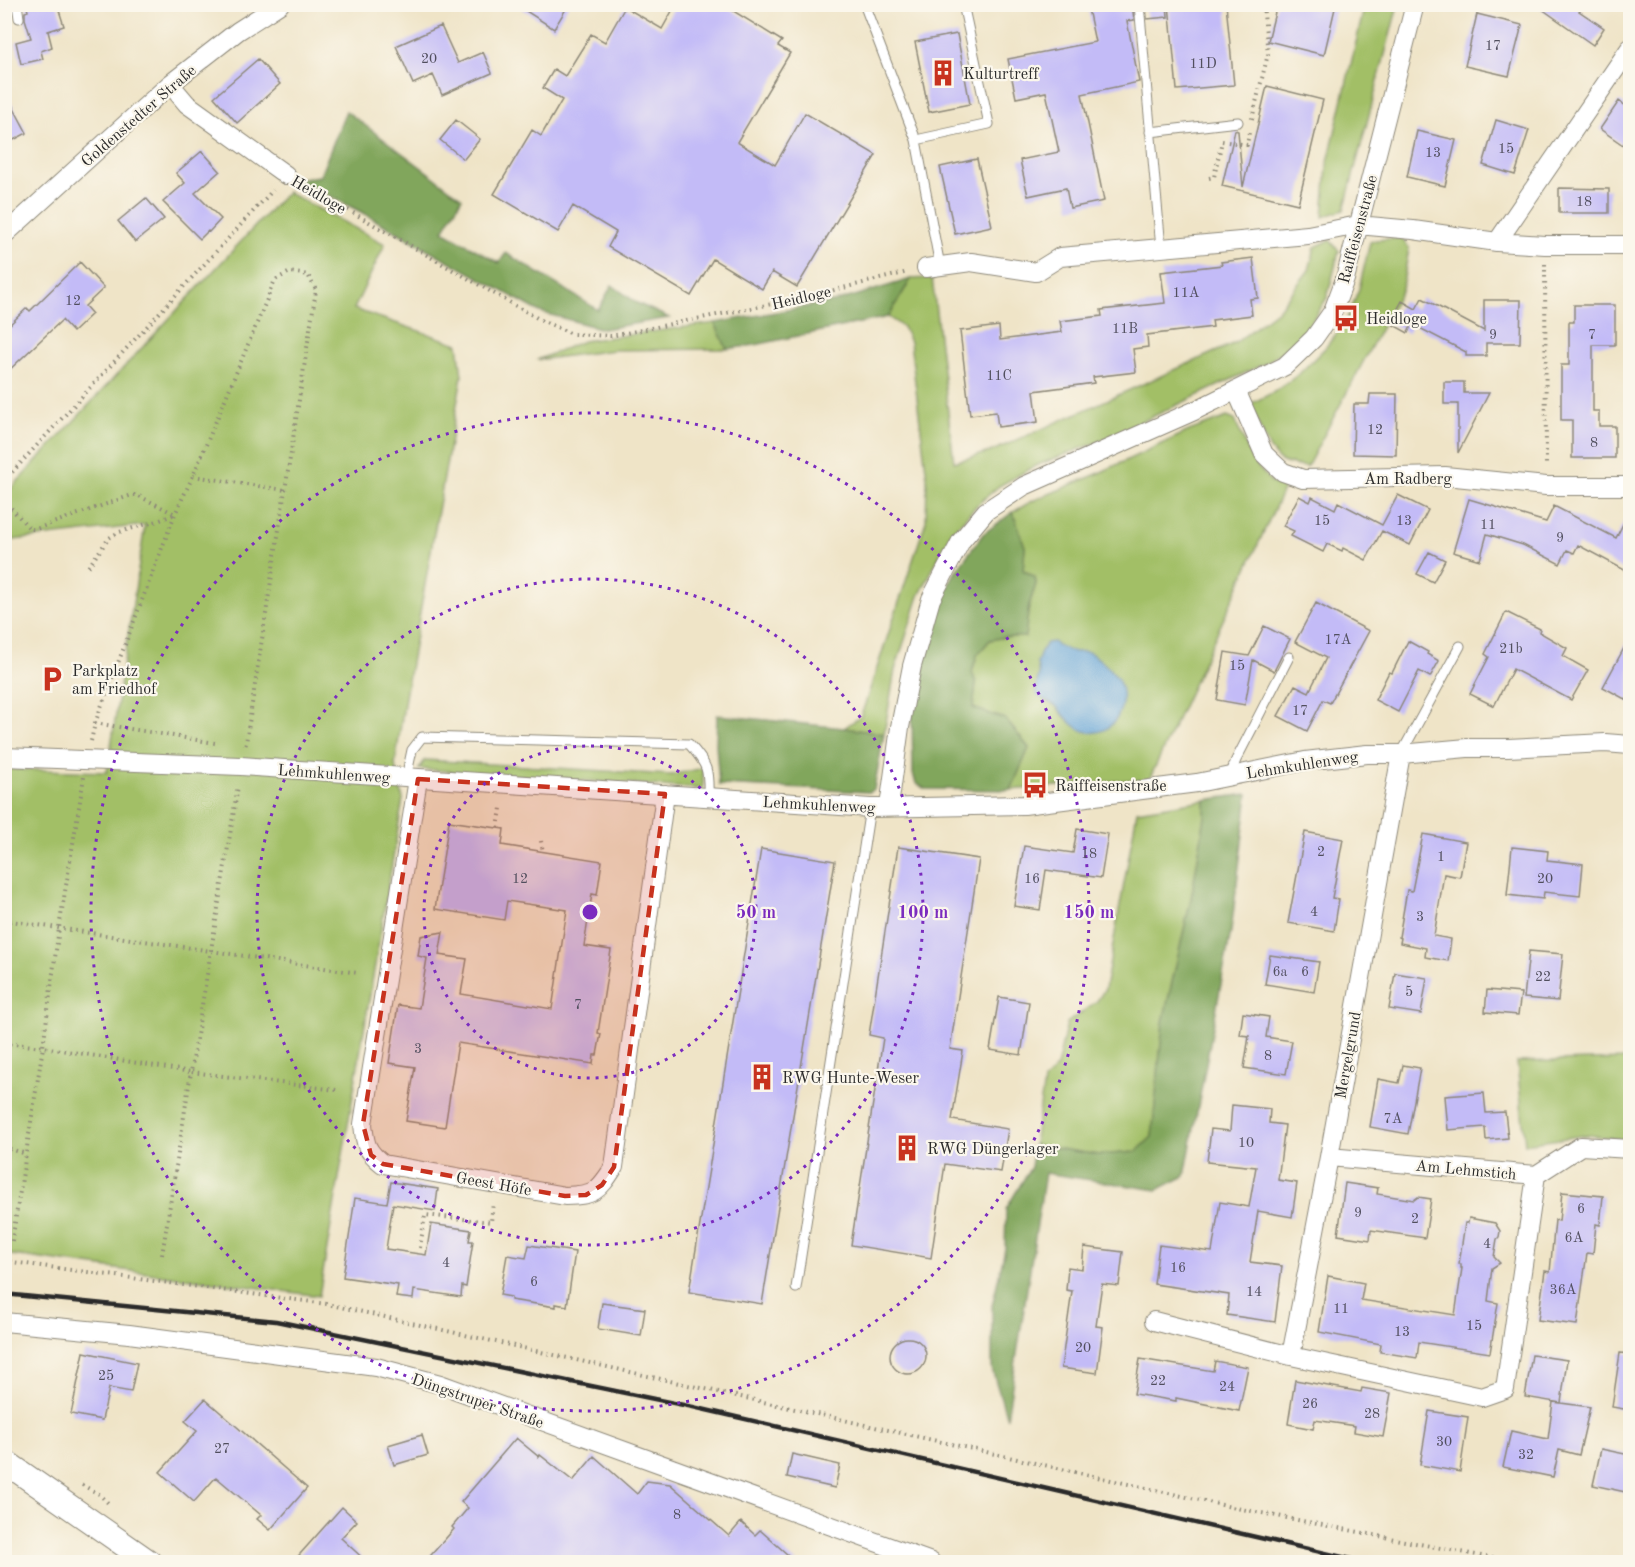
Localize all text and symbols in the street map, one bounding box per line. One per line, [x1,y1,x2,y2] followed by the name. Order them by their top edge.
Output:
[1485,39,1501,53] house number: 17
[421,52,437,66] house number: 20
[1189,57,1217,71] house number: 11D
[928,58,958,88] building icon: Kulturtreff
[79,63,200,170] street label: Goldenstedter Straße
[963,67,1039,83] place label: Kulturtreff
[1498,142,1514,156] house number: 15
[1425,146,1441,160] house number: 13
[288,174,348,218] street label: Heidloge
[1337,174,1381,286] street label: Raiffeisenstraße
[1576,195,1592,209] house number: 18
[770,284,833,314] street label: Heidloge
[1173,286,1200,300] house number: 11A
[65,294,81,308] house number: 12
[1331,303,1361,333] bus stop icon: Heidloge
[1366,312,1427,328] place label: Heidloge
[1112,322,1138,336] house number: 11B
[1489,328,1497,342] house number: 9
[1588,328,1596,342] house number: 7
[986,369,1012,383] house number: 11C
[1367,423,1383,437] house number: 12
[1590,436,1598,450] house number: 8
[1364,472,1452,488] street label: Am Radberg
[1314,514,1330,528] house number: 15
[1396,514,1412,528] house number: 13
[1480,518,1496,532] house number: 11
[1556,531,1564,545] house number: 9
[1325,633,1352,647] house number: 17A
[1499,642,1523,656] house number: 21b
[1229,659,1245,673] house number: 15
[37,664,67,694] parking icon: Parkplatz am Friedhof
[72,664,157,698] place label: Parkplatz am Friedhof
[1292,704,1308,718] house number: 17
[1245,749,1360,783] street label: Lehmkuhlenweg
[277,763,391,787] street label: Lehmkuhlenweg
[1020,770,1050,800] bus stop icon: Raiffeisenstraße
[1055,779,1167,795] place label: Raiffeisenstraße
[762,795,876,817] street label: Lehmkuhlenweg
[1317,845,1325,859] house number: 2
[1081,847,1097,861] house number: 18
[1437,850,1445,864] house number: 1
[512,872,528,886] house number: 12
[1024,872,1040,886] house number: 16
[1537,872,1553,886] house number: 20
[580,902,600,922] centre of rings
[736,904,776,922] text: 50 m
[898,904,948,922] text: 100 m
[1064,904,1114,922] text: 150 m
[1310,905,1318,919] house number: 4
[1416,910,1424,924] house number: 3
[1272,965,1288,979] house number: 6a
[1301,965,1309,979] house number: 6
[1535,970,1551,984] house number: 22
[1405,985,1413,999] house number: 5
[574,998,582,1012] house number: 7
[1333,1010,1365,1100] street label: Mergelgrund
[414,1042,422,1056] house number: 3
[1264,1049,1272,1063] house number: 8
[747,1062,777,1092] building icon: RWG Hunte-Weser
[782,1071,919,1087] place label: RWG Hunte-Weser
[1384,1112,1403,1126] house number: 7A
[892,1133,922,1163] building icon: RWG Düngerlager
[1238,1136,1254,1150] house number: 10
[927,1142,1059,1158] place label: RWG Düngerlager
[1415,1159,1517,1183] street label: Am Lehmstich
[455,1170,533,1199] street label: Geest Höfe
[1577,1202,1585,1216] house number: 6
[1354,1206,1362,1220] house number: 9
[1411,1212,1419,1226] house number: 2
[1565,1231,1584,1245] house number: 6A
[1483,1237,1491,1251] house number: 4
[442,1256,450,1270] house number: 4
[1170,1261,1186,1275] house number: 16
[530,1275,538,1289] house number: 6
[1550,1283,1577,1297] house number: 36A
[1246,1285,1262,1299] house number: 14
[1333,1302,1349,1316] house number: 11
[1466,1319,1482,1333] house number: 15
[1394,1325,1410,1339] house number: 13
[1075,1341,1091,1355] house number: 20
[98,1369,114,1383] house number: 25
[409,1372,545,1432] street label: Düngstruper Straße
[1150,1374,1166,1388] house number: 22
[1219,1380,1235,1394] house number: 24
[1302,1397,1318,1411] house number: 26
[1364,1407,1380,1421] house number: 28
[1436,1435,1452,1449] house number: 30
[214,1442,230,1456] house number: 27
[1518,1448,1534,1462] house number: 32
[673,1508,681,1522] house number: 8

